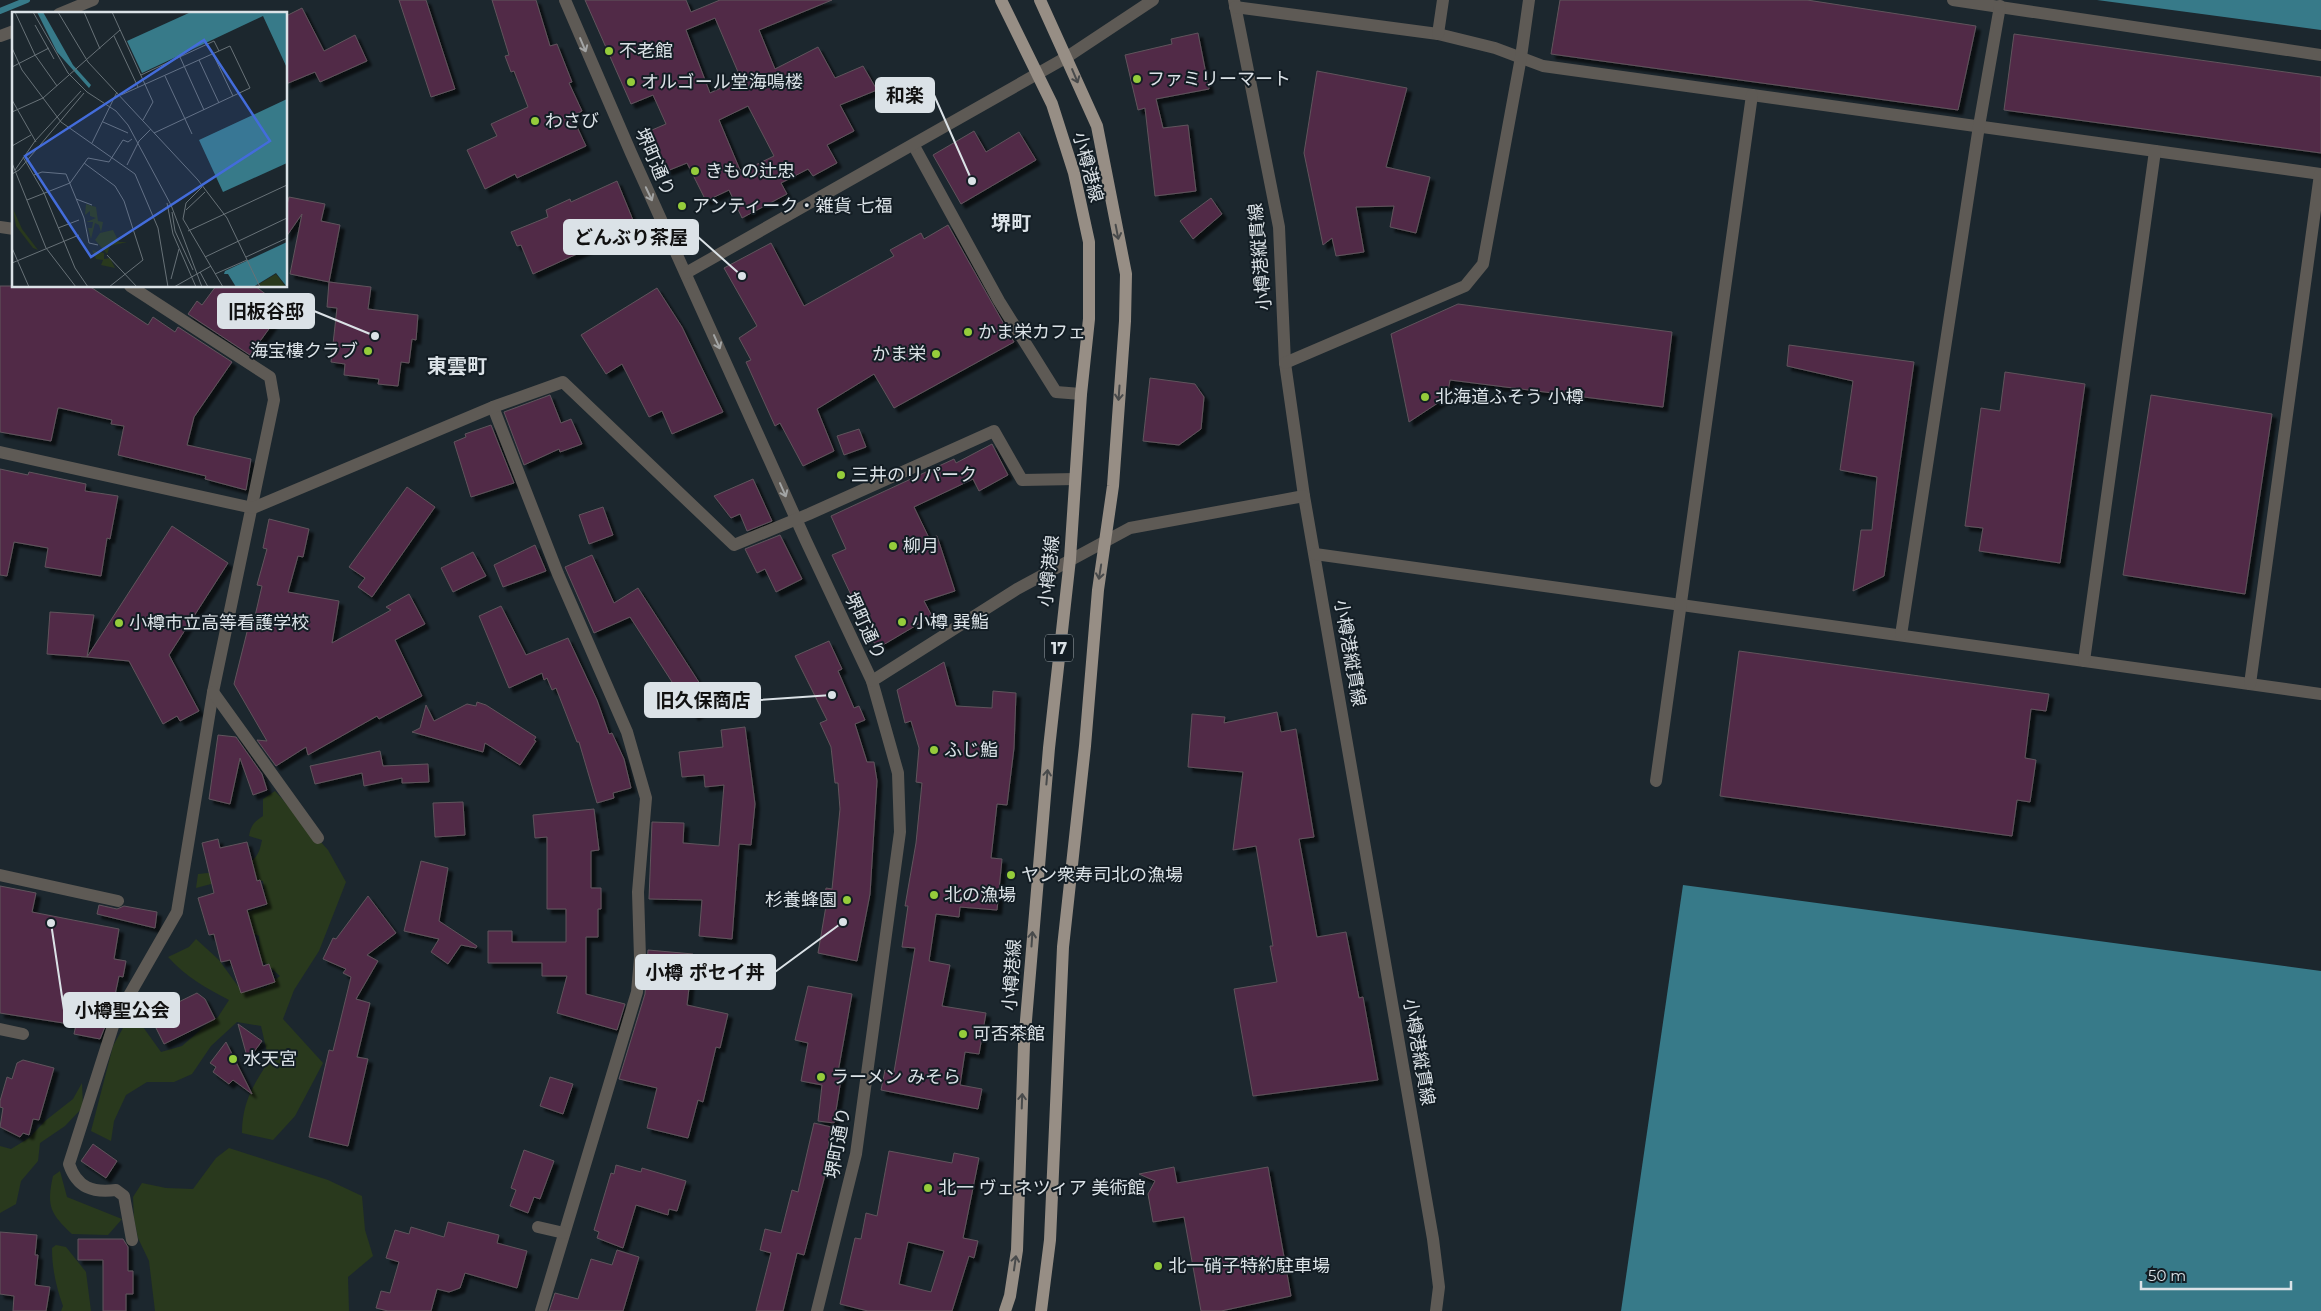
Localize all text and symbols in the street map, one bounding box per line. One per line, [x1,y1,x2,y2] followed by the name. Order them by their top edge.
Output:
[12,12,288,288] inset map
[579,37,589,52] one-way arrow
[619,40,673,62] place label: 不老館
[603,45,615,57] marker: 不老館
[1071,68,1081,83] one-way arrow
[1147,68,1291,90] place label: ファミリーマート
[641,71,803,93] place label: オルゴール堂海鳴楼
[1131,73,1143,85] marker: ファミリーマート
[625,76,637,88] marker: オルゴール堂海鳴楼
[876,78,934,112] callout: 和楽
[886,84,924,107] text: 和楽
[545,110,599,132] place label: わさび
[529,115,541,127] marker: わさび
[630,125,680,199] street label: 堺町通り
[1068,129,1108,205] street label: 小樽港線
[705,160,795,182] place label: きもの辻忠
[689,165,701,177] marker: きもの辻忠
[645,186,655,201] one-way arrow
[692,195,893,217] place label: アンティーク・雑貨 七福
[676,200,688,212] marker: アンティーク・雑貨 七福
[1244,202,1276,312] street label: 小樽港縦貫線
[991,211,1031,235] district label: 堺町
[564,220,698,254] callout: どんぶり茶屋
[1113,223,1123,239] one-way arrow
[574,226,688,249] text: どんぶり茶屋
[218,294,314,328] callout: 旧板谷邸
[228,300,304,323] text: 旧板谷邸
[978,321,1086,343] place label: かま栄カフェ
[962,326,974,338] marker: かま栄カフェ
[712,334,722,349] one-way arrow
[250,340,358,362] place label: 海宝樓クラブ
[872,343,926,365] place label: かま栄
[362,345,374,357] marker: 海宝樓クラブ
[930,348,942,360] marker: かま栄
[427,354,487,378] district label: 東雲町
[1115,385,1124,401] one-way arrow
[1435,386,1584,408] place label: 北海道ふそう 小樽
[1419,391,1431,403] marker: 北海道ふそう 小樽
[851,464,977,486] place label: 三井のリパーク
[835,469,847,481] marker: 三井のリパーク
[779,482,788,497] one-way arrow
[1034,534,1064,608] street label: 小樽港線
[903,535,939,557] place label: 柳月
[887,540,899,552] marker: 柳月
[1095,564,1105,580] one-way arrow
[840,589,890,663] street label: 堺町通り
[1330,598,1370,708] street label: 小樽港縦貫線
[912,611,989,633] place label: 小樽 巽鮨
[129,612,309,634] place label: 小樽市立高等看護学校
[896,616,908,628] marker: 小樽 巽鮨
[113,617,125,629] marker: 小樽市立高等看護学校
[1045,634,1073,661] road number: 17
[645,683,760,717] callout: 旧久保商店
[655,689,751,712] text: 旧久保商店
[944,739,998,761] place label: ふじ鮨
[928,744,940,756] marker: ふじ鮨
[1042,769,1051,785] one-way arrow
[1021,864,1183,886] place label: ヤン衆寿司北の漁場
[1005,869,1017,881] marker: ヤン衆寿司北の漁場
[944,884,1016,906] place label: 北の漁場
[765,889,837,911] place label: 杉養蜂園
[928,889,940,901] marker: 北の漁場
[841,894,853,906] marker: 杉養蜂園
[1027,931,1036,947] one-way arrow
[999,938,1025,1012] street label: 小樽港線
[636,955,775,989] callout: 小樽 ポセイ丼
[645,961,765,984] text: 小樽 ポセイ丼
[64,993,179,1027] callout: 小樽聖公会
[1399,997,1439,1107] street label: 小樽港縦貫線
[74,999,170,1022] text: 小樽聖公会
[973,1023,1045,1045] place label: 可否茶館
[957,1028,969,1040] marker: 可否茶館
[243,1048,297,1070] place label: 水天宮
[227,1053,239,1065] marker: 水天宮
[831,1066,961,1088] place label: ラーメン みそら
[815,1071,827,1083] marker: ラーメン みそら
[1018,1093,1027,1109] one-way arrow
[821,1106,855,1180] street label: 堺町通り
[938,1177,1145,1199] place label: 北一 ヴェネツィア 美術館
[922,1182,934,1194] marker: 北一 ヴェネツィア 美術館
[1168,1255,1330,1277] place label: 北一硝子特約駐車場
[1010,1256,1020,1272] one-way arrow
[2141,1258,2291,1290] scale bar
[1152,1260,1164,1272] marker: 北一硝子特約駐車場
[2148,1266,2186,1285] text: 50 m

